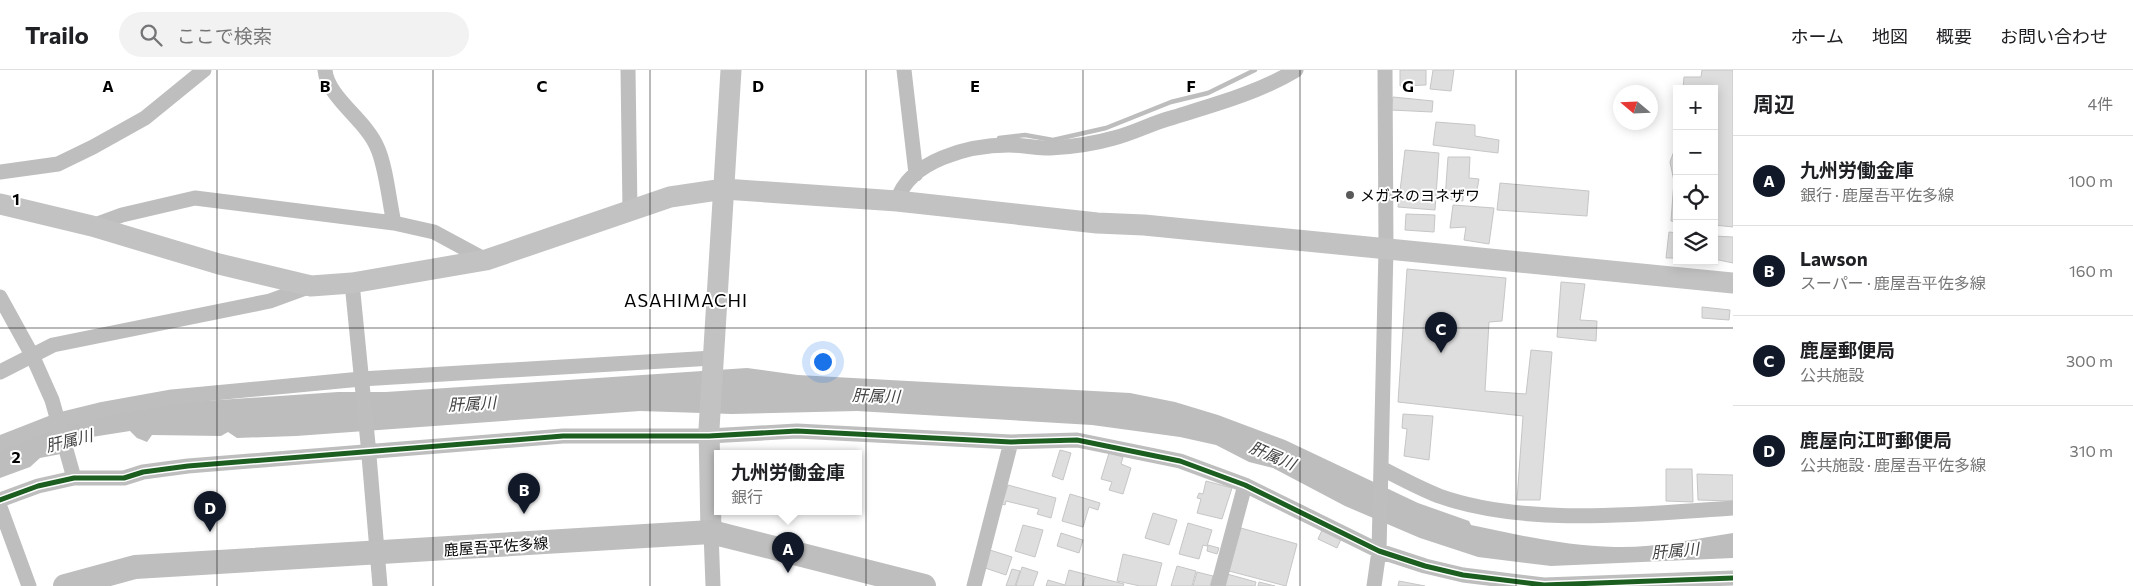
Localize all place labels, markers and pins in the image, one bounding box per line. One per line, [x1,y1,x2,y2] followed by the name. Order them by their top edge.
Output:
[1360,186,1480,204] place label: メガネのヨネザワ
[1344,189,1356,201] marker: メガネのヨネザワ
[1425,312,1457,353] pin: C
[508,473,540,514] pin: B
[194,491,226,532] pin: D
[772,532,804,573] pin: A

